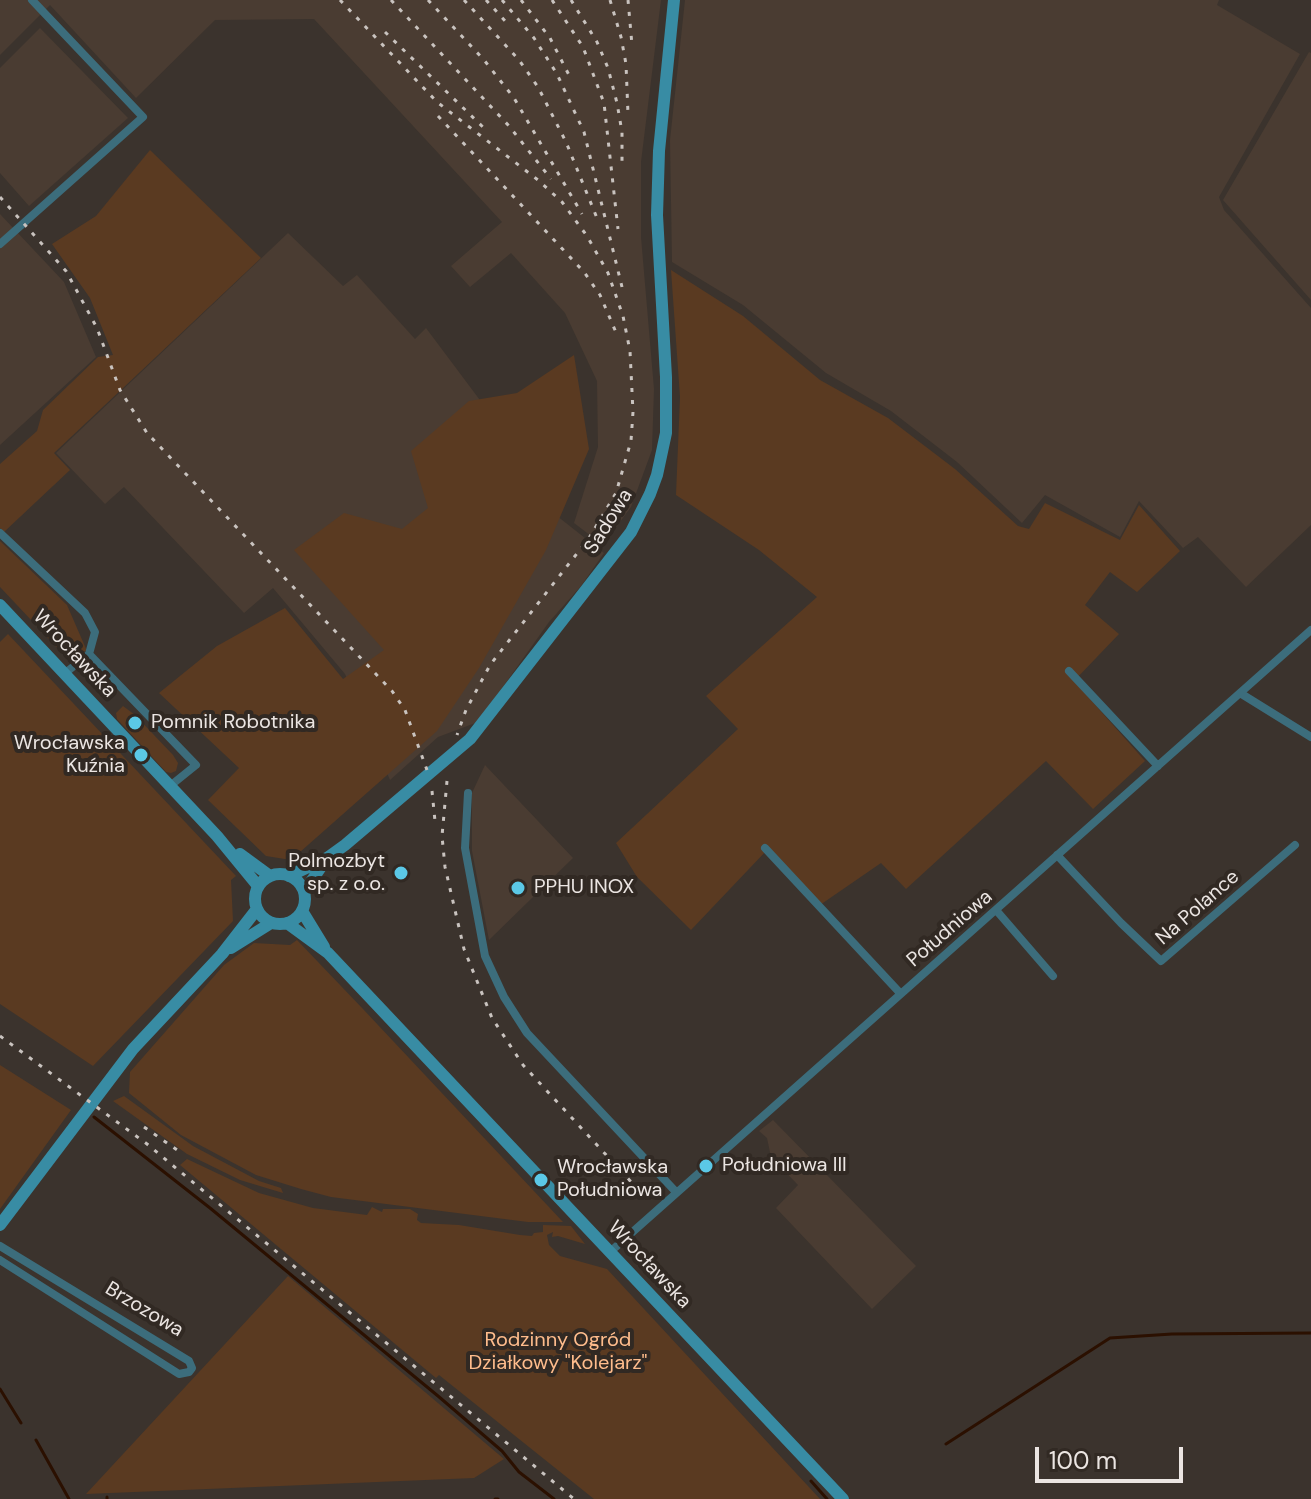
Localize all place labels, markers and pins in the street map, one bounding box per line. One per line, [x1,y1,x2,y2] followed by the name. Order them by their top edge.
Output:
[151,711,315,735] place label: Pomnik Robotnika
[126,714,144,732] marker: Pomnik Robotnika
[14,732,125,779] place label: Wrocławska Kuźnia
[132,746,150,764] marker: Wrocławska Kuźnia
[288,850,385,897] place label: Polmozbyt sp. z o.o.
[392,864,410,882] marker: Polmozbyt sp. z o.o.
[534,876,634,900] place label: PPHU INOX
[509,879,527,897] marker: PPHU INOX
[722,1154,847,1178] place label: Południowa III
[557,1156,668,1203] place label: Wrocławska Południowa
[697,1157,715,1175] marker: Południowa III
[532,1171,550,1189] marker: Wrocławska Południowa

